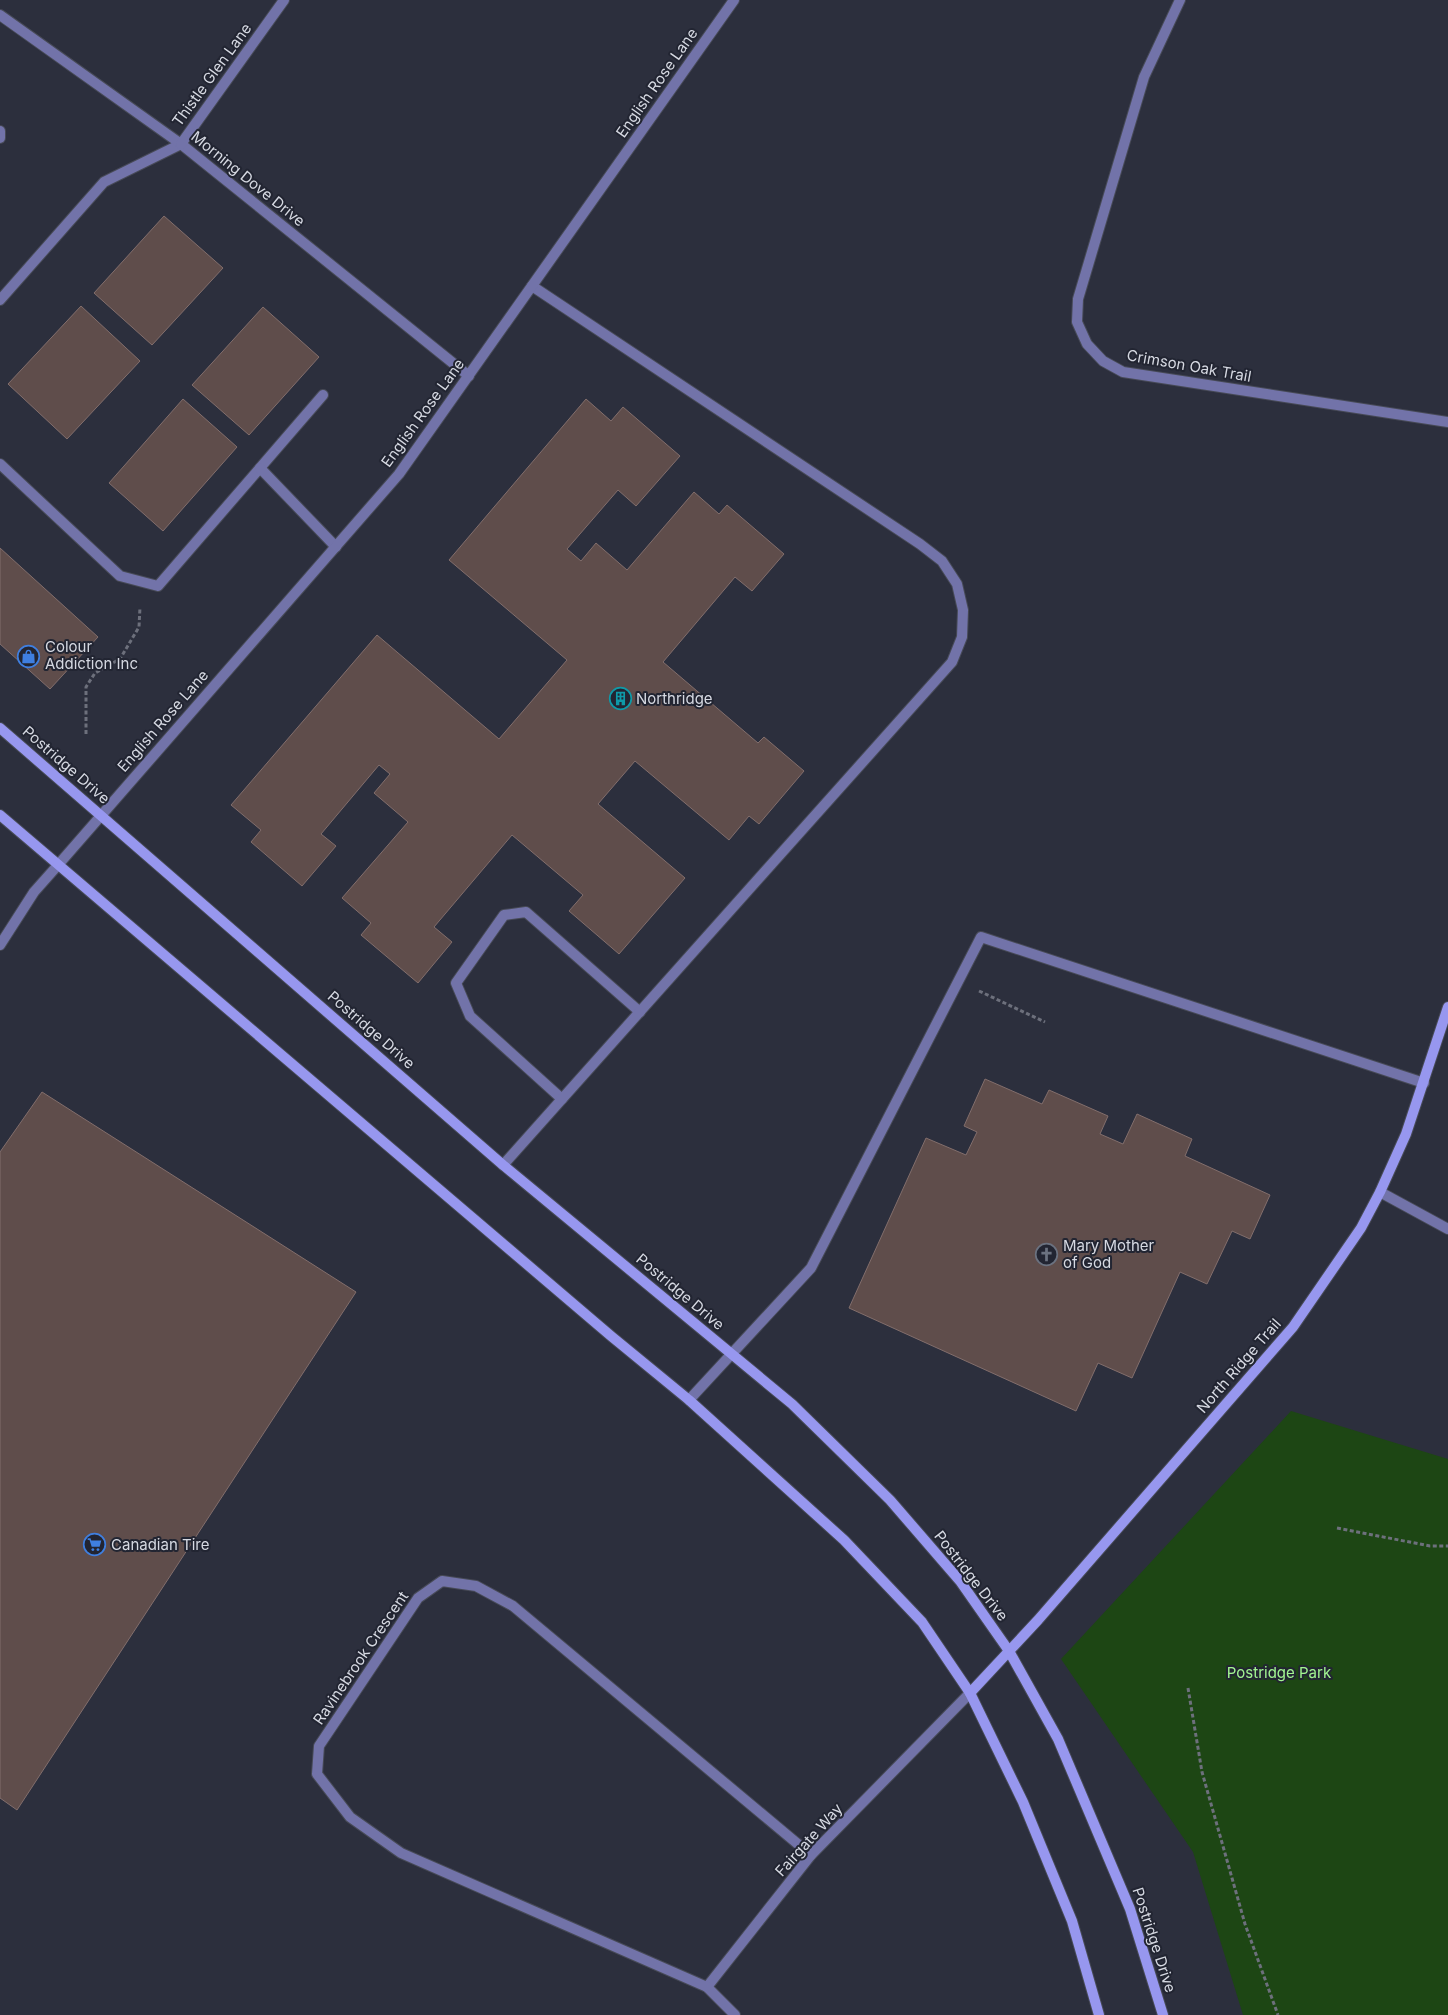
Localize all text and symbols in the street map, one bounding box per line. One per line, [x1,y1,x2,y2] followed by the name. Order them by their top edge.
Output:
[168,19,255,130] street label: Thistle Glen Lane
[612,24,701,141] street label: English Rose Lane
[188,127,309,230] street label: Morning Dove Drive
[1125,345,1253,386] street label: Crimson Oak Trail
[377,355,468,471] street label: English Rose Lane
[45,637,138,673] place label: Colour Addiction Inc
[17,644,41,668] shop icon: Colour Addiction Inc
[113,666,212,776] street label: English Rose Lane
[608,687,632,711] building icon: Northridge
[636,689,713,708] place label: Northridge
[19,722,114,808] street label: Postridge Drive
[324,987,419,1073] street label: Postridge Drive
[1063,1236,1155,1272] place label: Mary Mother of God
[1035,1243,1059,1267] church icon: Mary Mother of God
[632,1249,728,1334] street label: Postridge Drive
[1192,1315,1285,1417] street label: North Ridge Trail
[930,1527,1013,1625] street label: Postridge Drive
[83,1533,107,1557] supermarket icon: Canadian Tire
[111,1535,209,1554] place label: Canadian Tire
[309,1587,412,1728] street label: Ravinebrook Crescent
[1227,1663,1332,1682] park label: Postridge Park
[771,1799,847,1880] street label: Fairgate Way
[1129,1885,1180,1995] street label: Postridge Drive

